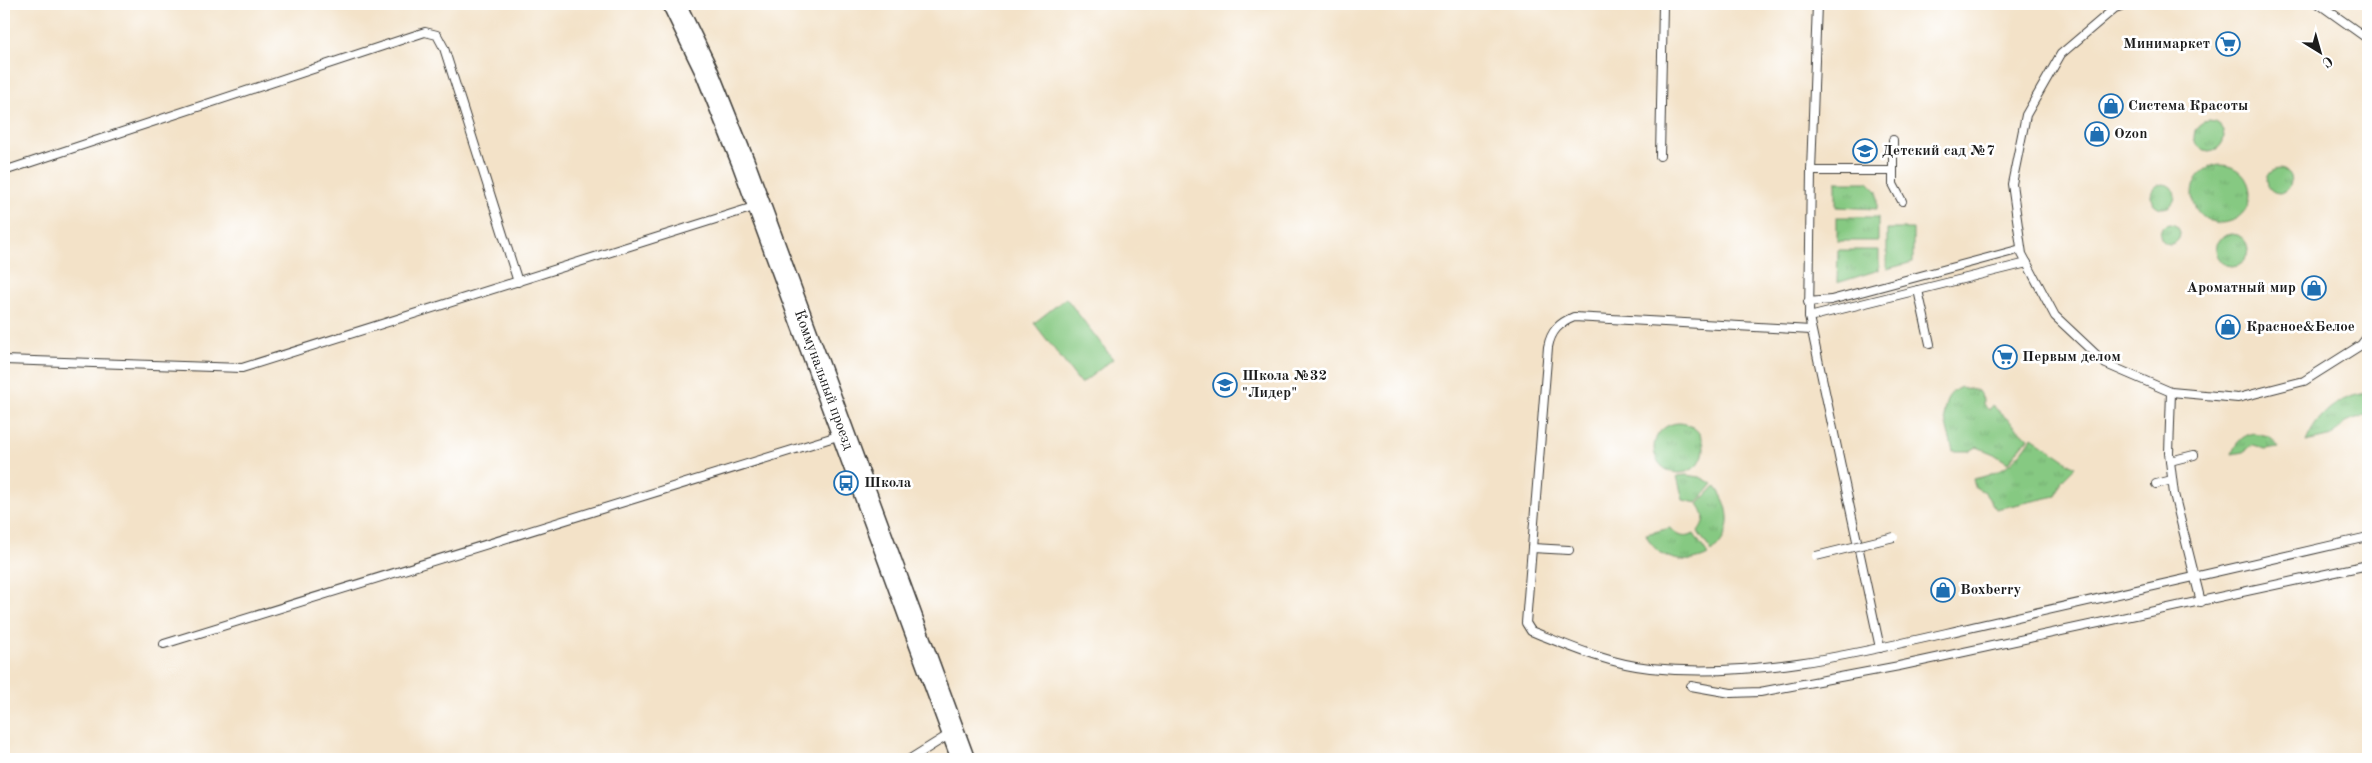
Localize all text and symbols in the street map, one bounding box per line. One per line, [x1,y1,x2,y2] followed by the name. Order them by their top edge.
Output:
[2294,28,2344,78] north arrow
[2215,31,2241,57] supermarket icon: Минимаркет
[2123,37,2210,52] place label: Минимаркет
[2319,53,2335,70] text: С
[2098,93,2124,119] shop icon: Система Красоты
[2128,99,2248,114] place label: Система Красоты
[2084,121,2110,147] shop icon: Ozon
[2114,127,2147,142] place label: Ozon
[1852,138,1878,164] school or university icon: Детский сад №7
[1882,144,1995,159] place label: Детский сад №7
[2301,275,2327,301] shop icon: Ароматный мир
[2187,281,2296,296] place label: Ароматный мир
[791,308,856,453] street label: Коммунальный проезд
[2215,314,2241,340] shop icon: Красное&Белое
[2246,320,2355,335] place label: Красное&Белое
[1992,344,2018,370] supermarket icon: Первым делом
[2022,350,2121,365] place label: Первым делом
[1242,369,1327,401] place label: Школа №32 "Лидер"
[1212,372,1238,398] school or university icon: Школа №32 "Лидер"
[833,470,859,496] bus stop icon: Школа
[864,476,912,491] place label: Школа
[1930,577,1956,603] shop icon: Boxberry
[1960,583,2022,598] place label: Boxberry

